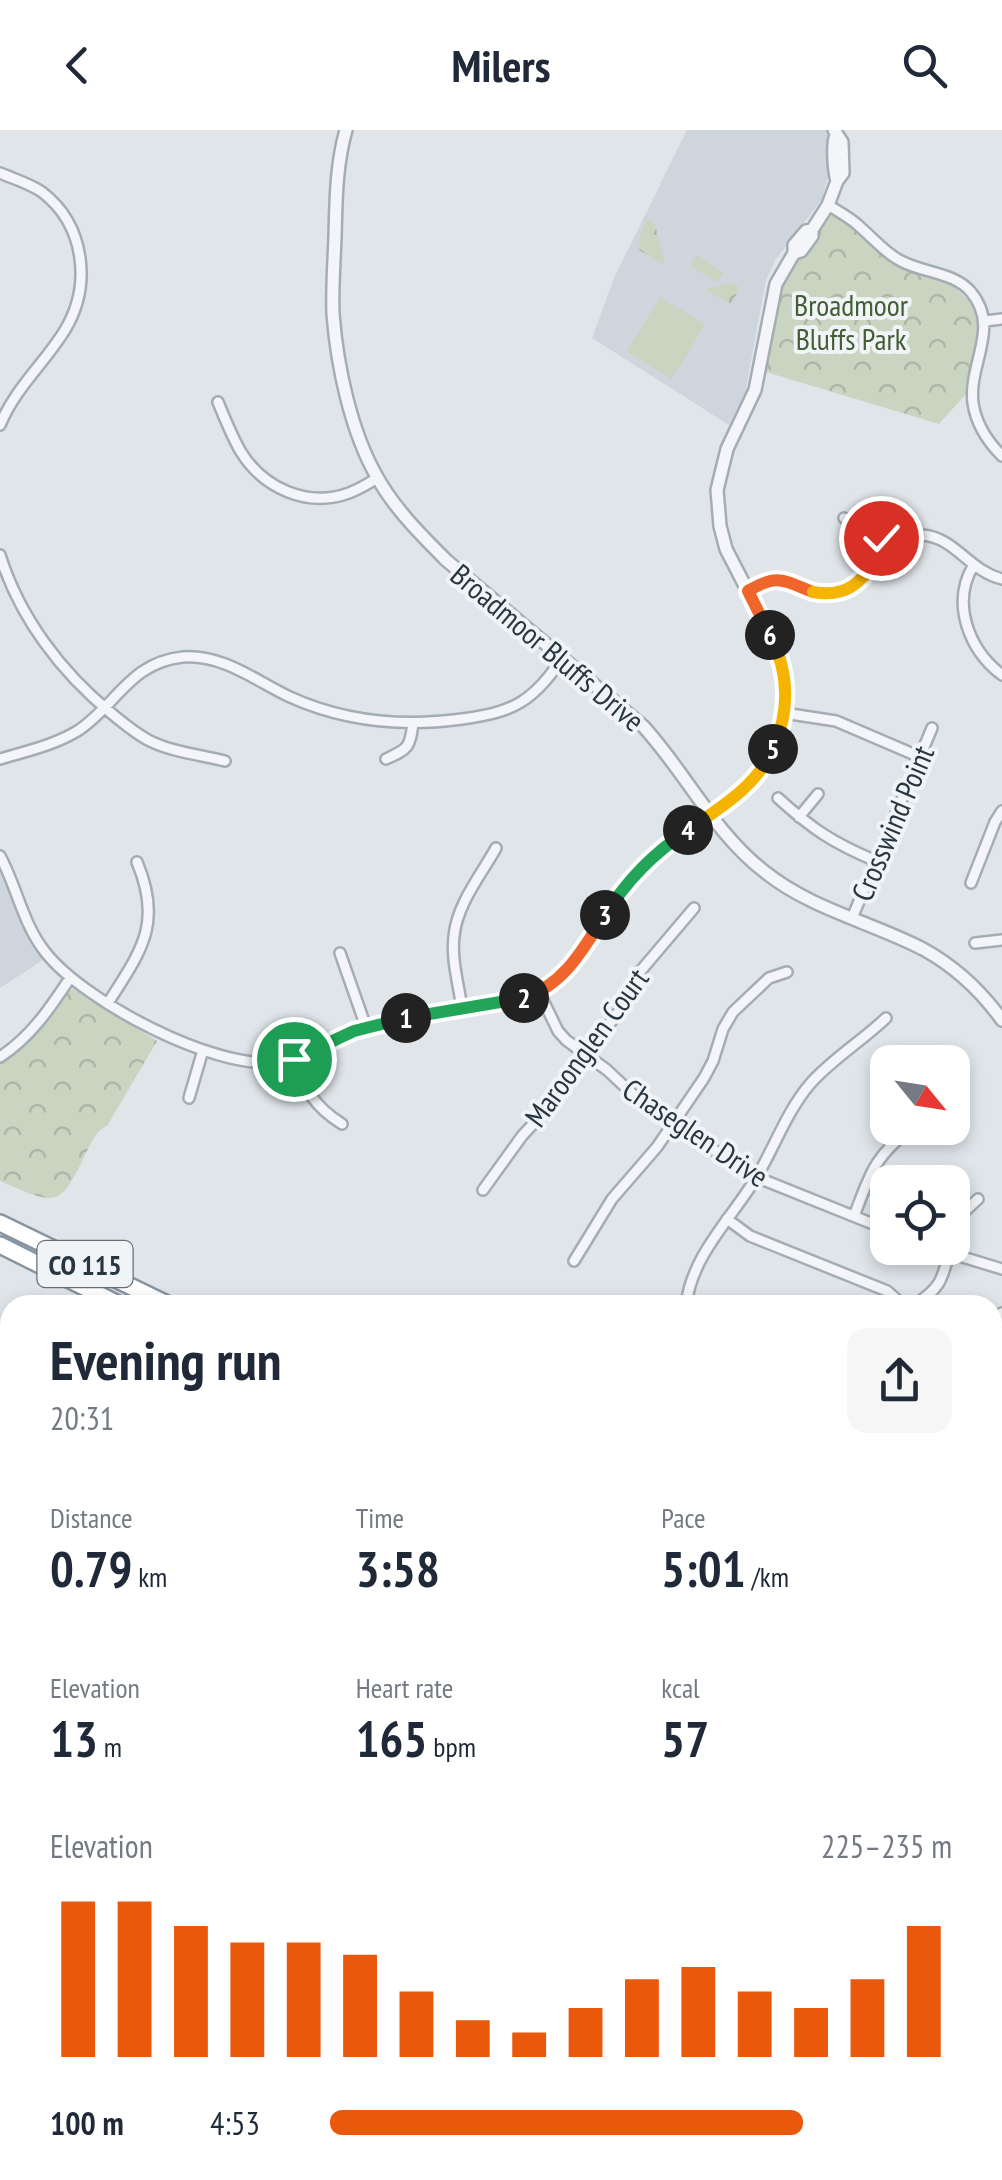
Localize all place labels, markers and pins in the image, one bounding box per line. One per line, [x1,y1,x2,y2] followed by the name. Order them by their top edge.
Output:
[839,496,924,581] pin
[745,610,795,660] pin: 6
[748,724,798,774] pin: 5
[663,805,713,855] pin: 4
[580,890,630,940] pin: 3
[499,973,549,1023] pin: 2
[381,993,431,1043] pin: 1
[252,1017,337,1102] pin

